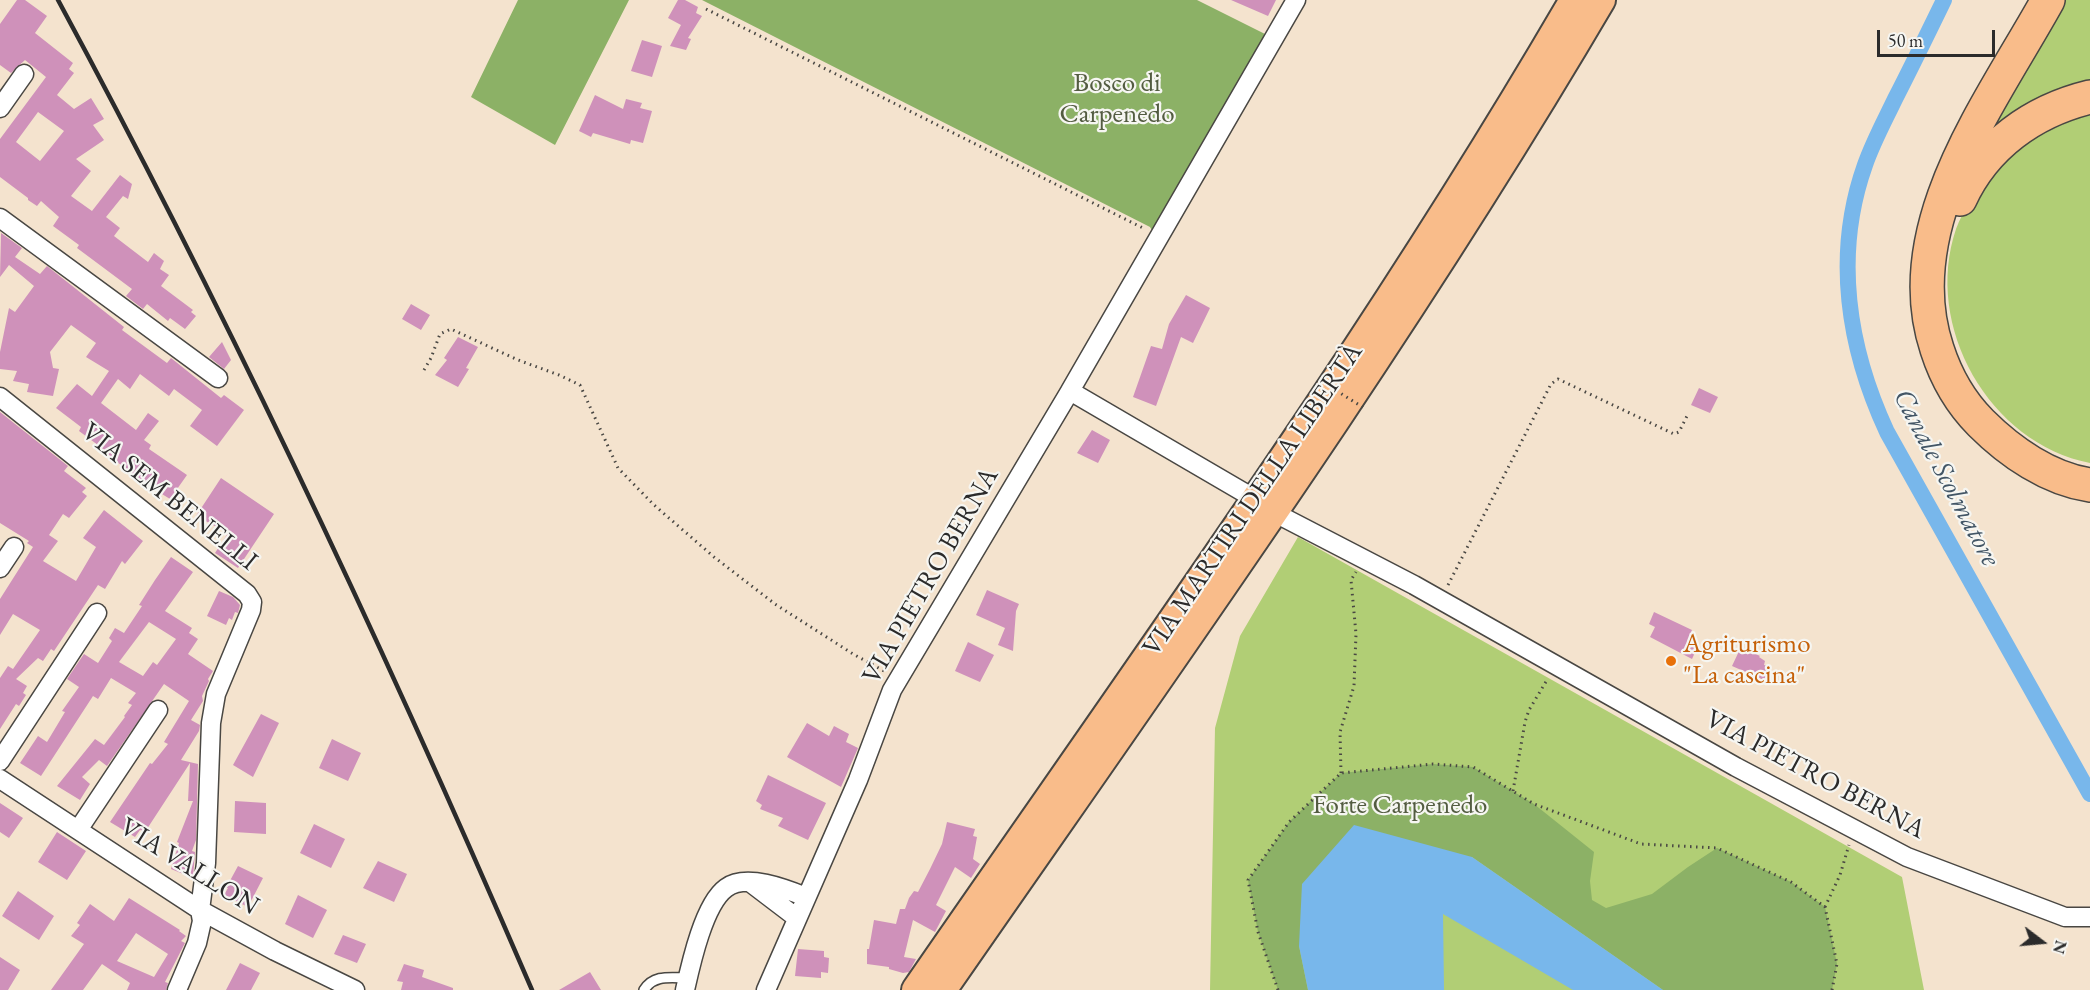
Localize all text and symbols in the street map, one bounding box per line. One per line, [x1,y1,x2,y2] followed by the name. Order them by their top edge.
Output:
[1880,18,1998,56] scale bar
[1888,29,1923,52] text: 50 m
[1059,68,1175,131] park label: Bosco di Carpenedo
[1136,337,1370,663] street label: VIA MARTIRI DELLA LIBERTÀ
[1885,383,2007,573] water label: Canale Scolmatore
[74,416,264,578] street label: VIA SEM BENELLI
[856,462,1006,690] street label: VIA PIETRO BERNA
[1683,629,1810,692] place label: Agriturismo "La cascina"
[1664,654,1678,668] marker: Agriturismo "La cascina"
[1699,703,1931,847] street label: VIA PIETRO BERNA
[1313,790,1487,822] park label: Forte Carpenedo
[113,811,265,923] street label: VIA VALLON
[2012,912,2072,972] north arrow
[2048,938,2072,956] text: N

